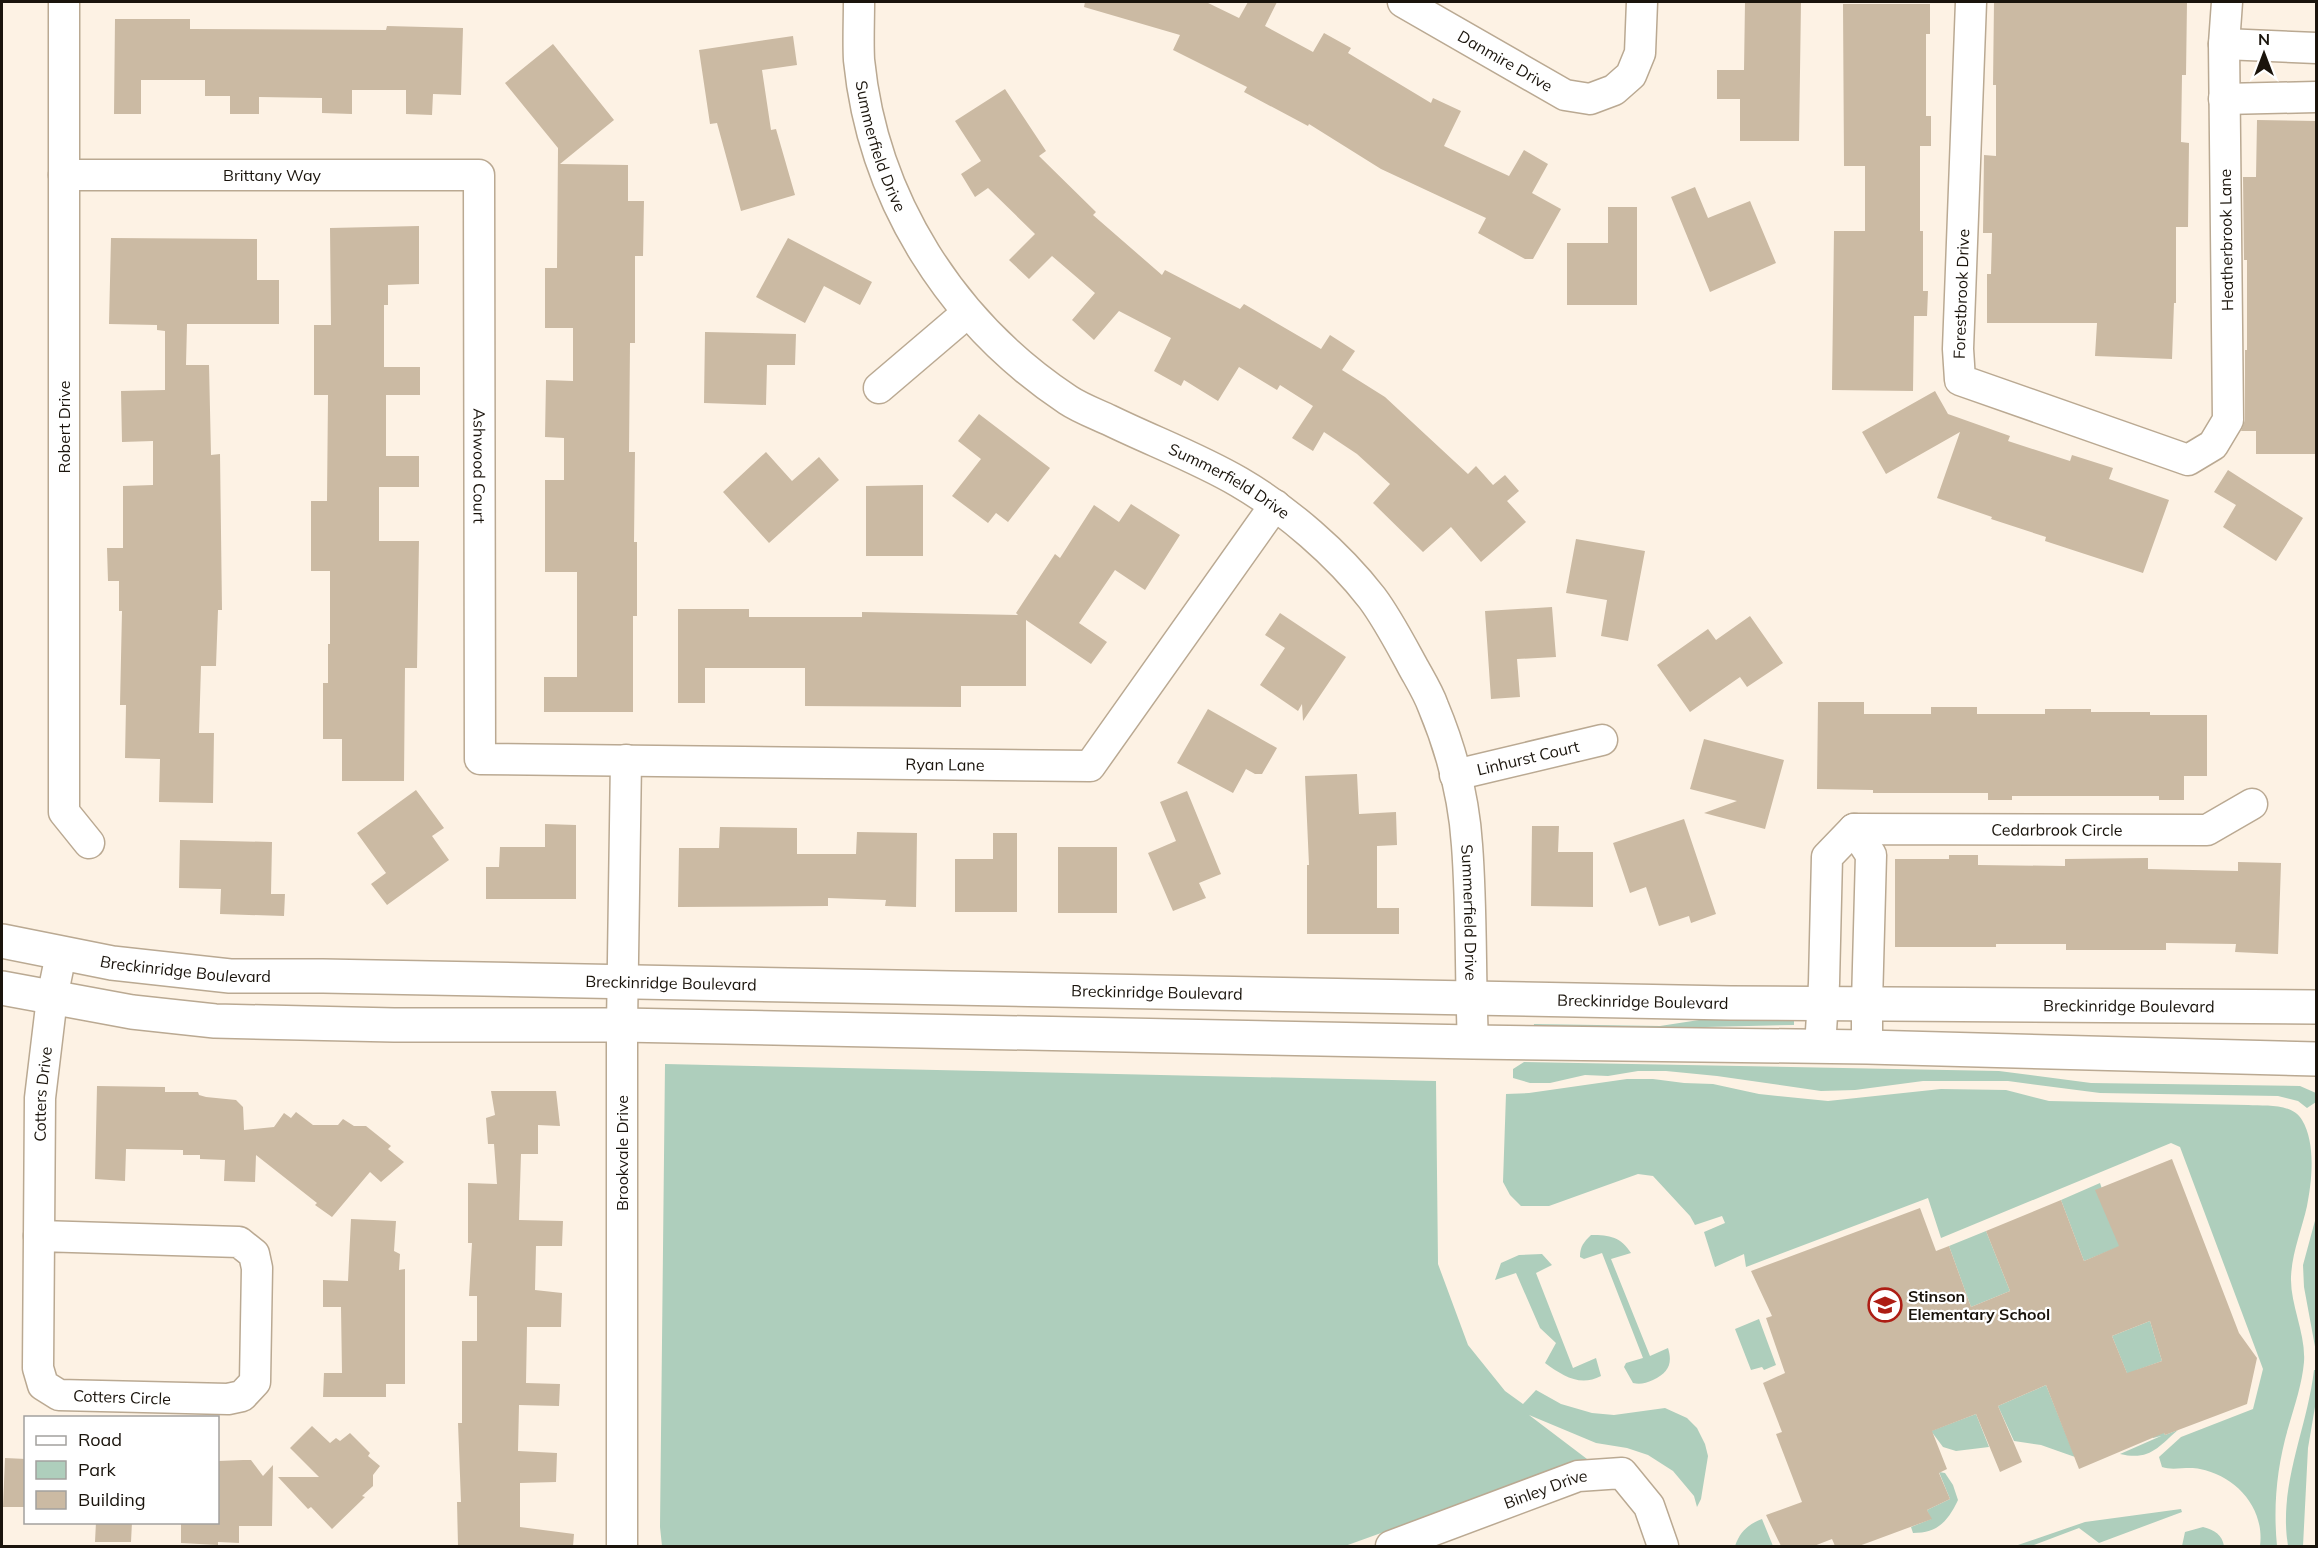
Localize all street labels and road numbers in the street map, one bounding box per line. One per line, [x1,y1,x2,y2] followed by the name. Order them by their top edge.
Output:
[1454,26,1556,96] street label: Danmire Drive
[852,79,911,215] street label: Summerfield Drive
[223,165,322,185] street label: Brittany Way
[2215,169,2237,311] street label: Heatherbrook Lane
[1949,229,1973,359] street label: Forestbrook Drive
[54,381,74,474] street label: Robert Drive
[469,408,490,524] street label: Ashwood Court
[1166,438,1294,523] street label: Summerfield Drive
[1475,736,1582,779] street label: Linhurst Court
[905,754,985,775] street label: Ryan Lane
[1991,819,2123,840] street label: Cedarbrook Circle
[1457,844,1481,981] street label: Summerfield Drive
[98,951,271,986] street label: Breckinridge Boulevard
[585,971,757,994] street label: Breckinridge Boulevard
[1071,980,1243,1004] street label: Breckinridge Boulevard
[1557,990,1729,1013] street label: Breckinridge Boulevard
[2043,995,2215,1016] street label: Breckinridge Boulevard
[30,1045,56,1142] street label: Cotters Drive
[612,1095,632,1211] street label: Brookvale Drive
[73,1385,171,1409] street label: Cotters Circle
[1501,1465,1588,1513] street label: Binley Drive

